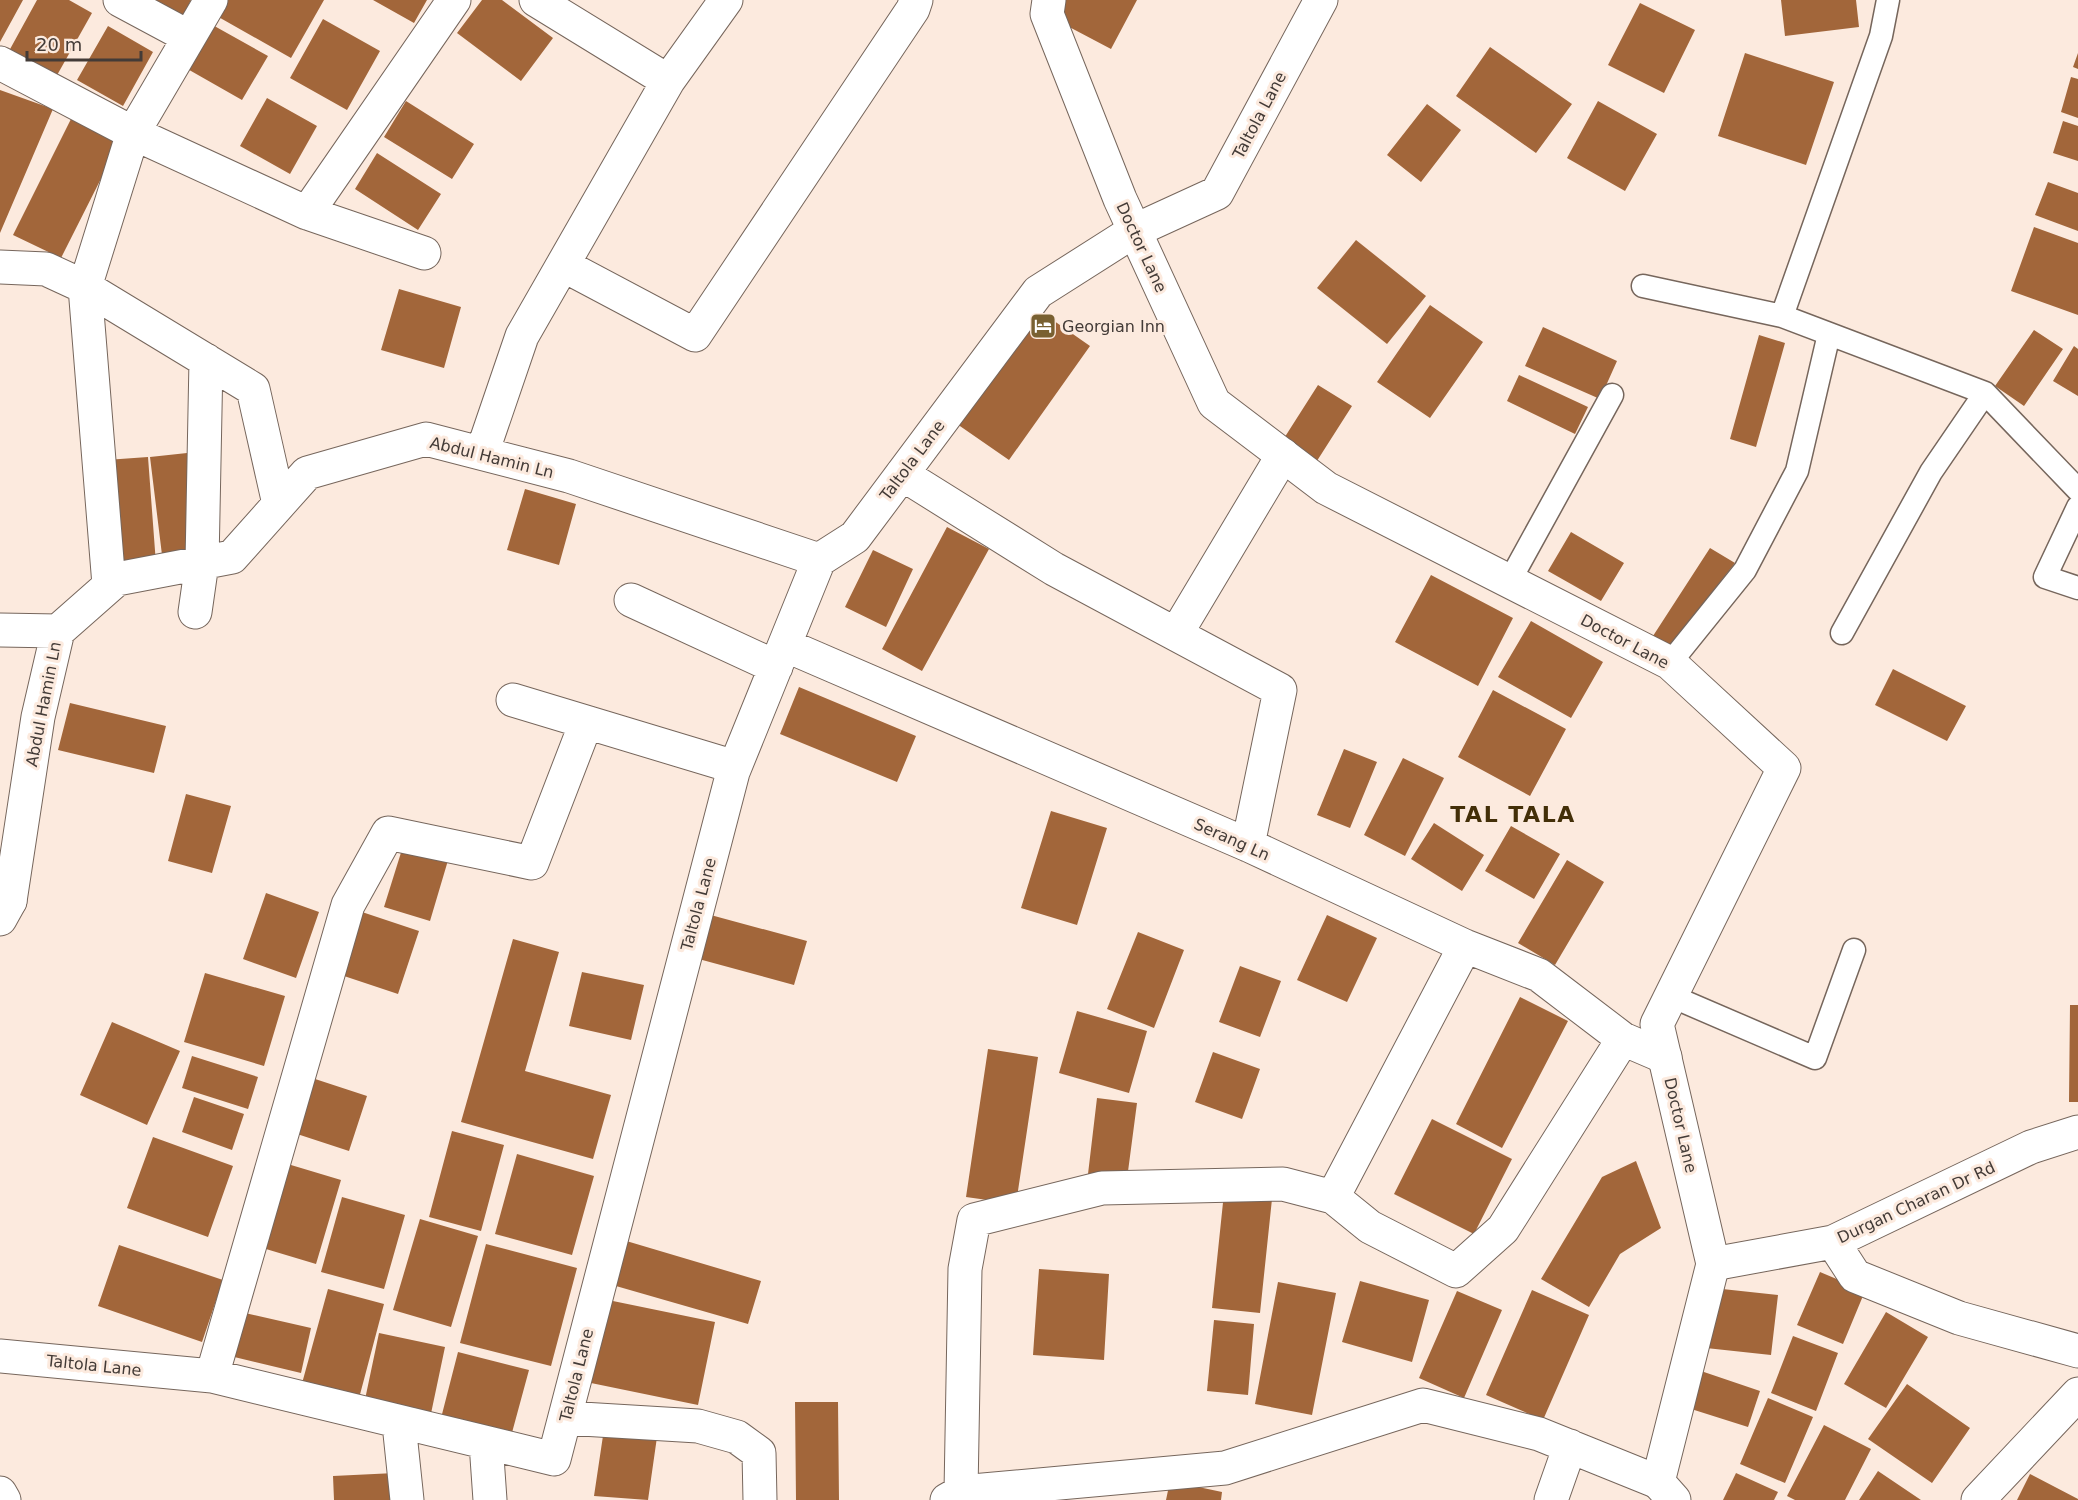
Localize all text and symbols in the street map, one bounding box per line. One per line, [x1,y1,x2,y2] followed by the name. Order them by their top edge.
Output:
[27,24,141,62] scale bar
[36,34,82,55] text: 20 m
[1228,69,1290,163] street label: Taltola Lane
[1112,199,1171,295] street label: Doctor Lane
[1028,311,1058,341] hotel icon: Georgian Inn
[1062,317,1165,336] place label: Georgian Inn
[875,416,949,505] street label: Taltola Lane
[428,433,556,482] street label: Abdul Hamin Ln
[1577,610,1672,673] street label: Doctor Lane
[22,640,65,768] street label: Abdul Hamin Ln
[1450,802,1576,827] district label: TAL TALA
[1191,814,1273,865] street label: Serang Ln
[677,856,720,954] street label: Taltola Lane
[1660,1076,1701,1175] street label: Doctor Lane
[1834,1158,1998,1247] street label: Durgan Charan Dr Rd
[555,1326,597,1425] street label: Taltola Lane
[44,1351,142,1380] street label: Taltola Lane

